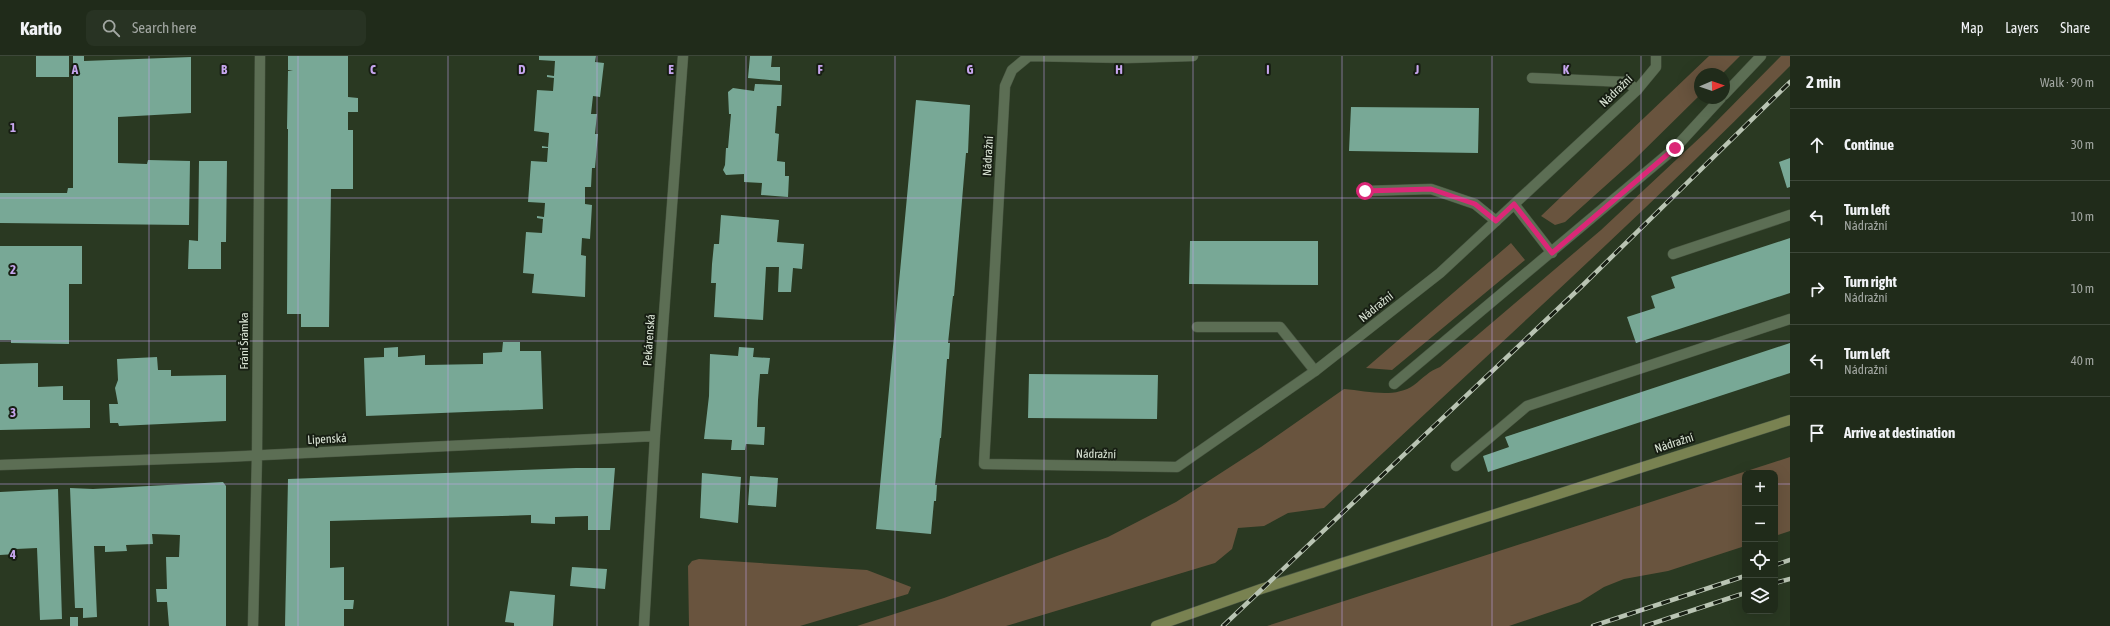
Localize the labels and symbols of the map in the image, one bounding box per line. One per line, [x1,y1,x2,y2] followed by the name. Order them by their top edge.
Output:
[71,62,79,77] text: A
[221,62,228,77] text: B
[370,62,376,77] text: C
[518,62,526,77] text: D
[668,62,674,77] text: E
[817,62,823,77] text: F
[967,62,974,77] text: G
[1115,62,1123,77] text: H
[1266,62,1270,77] text: I
[1414,62,1419,77] text: J
[1563,62,1570,77] text: K
[1694,68,1730,104] north arrow
[1597,72,1635,110] street label: Nádražní
[10,120,16,135] text: 1
[980,135,996,176] street label: Nádražní
[1666,139,1684,157] route end
[1356,182,1374,200] route start
[10,262,16,277] text: 2
[1356,289,1396,325] street label: Nádražní
[237,312,251,370] street label: Fráni Šrámka
[640,314,658,366] street label: Pekárenská
[10,405,16,420] text: 3
[1653,430,1695,456] street label: Nádražní
[307,431,347,447] street label: Lipenská
[1076,447,1116,461] street label: Nádražní
[9,547,16,562] text: 4

